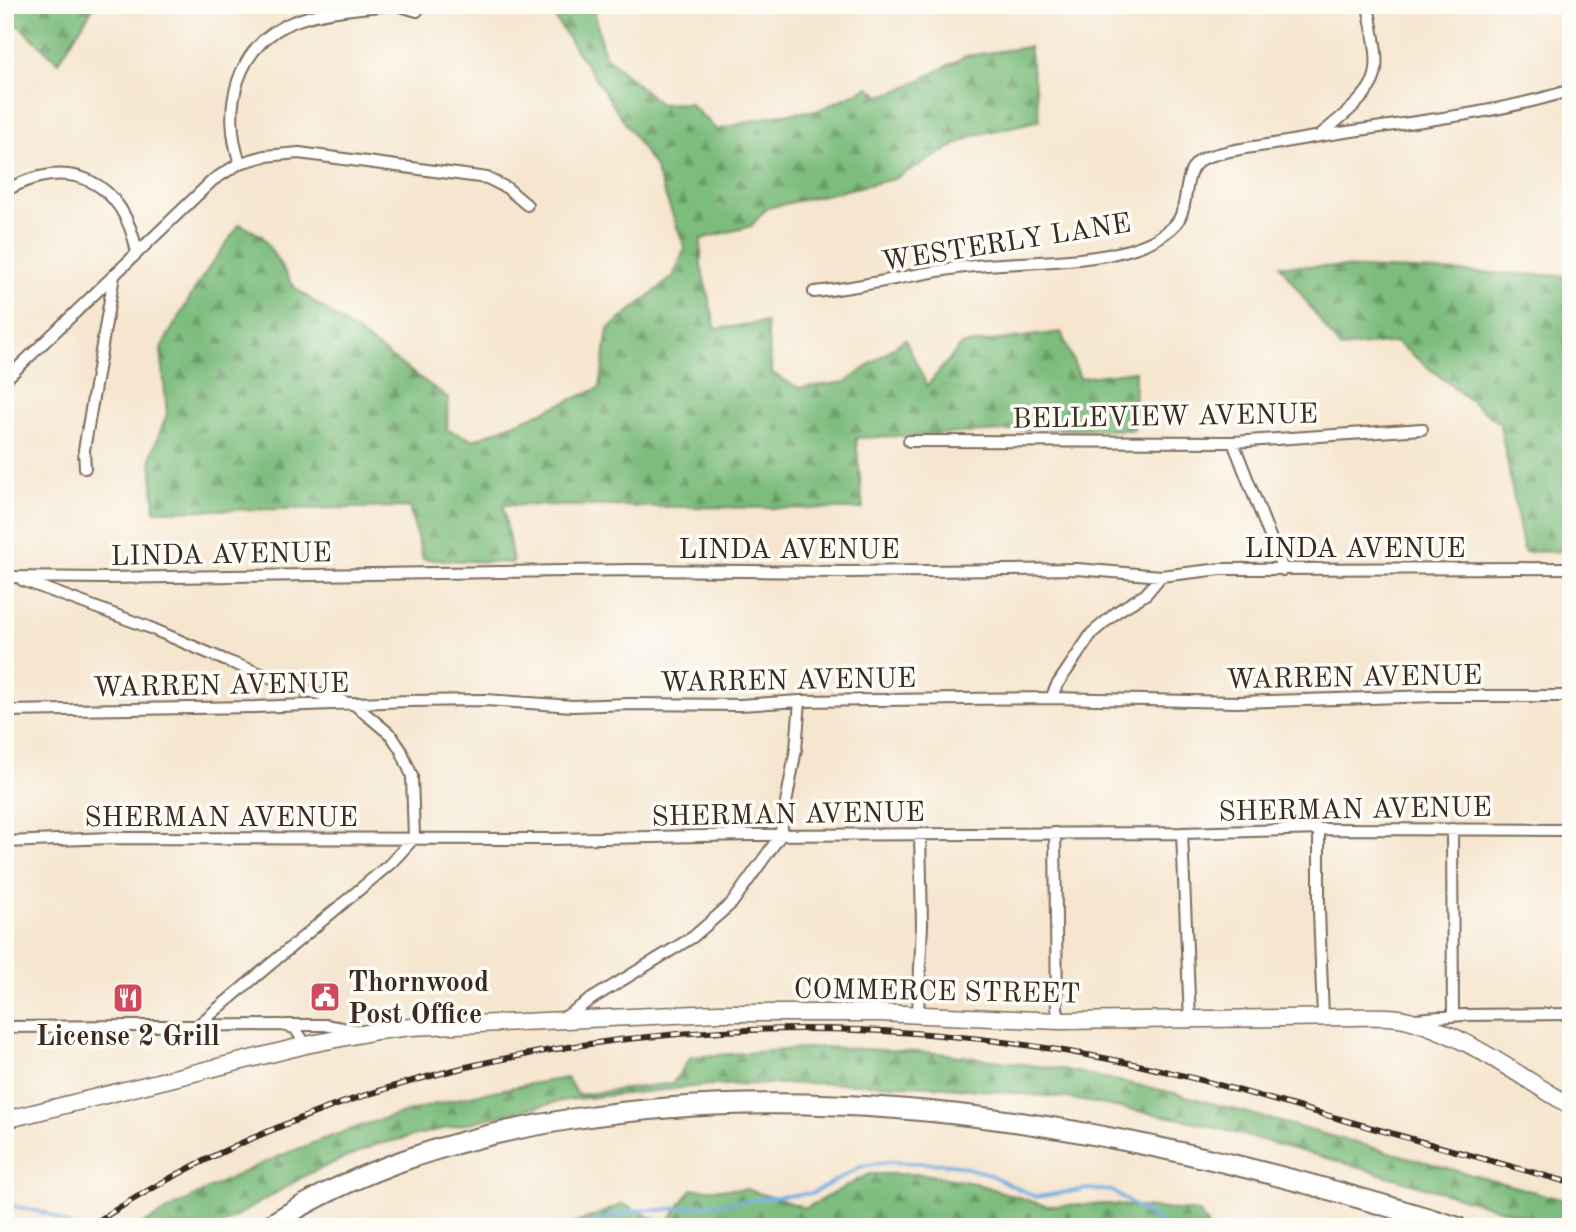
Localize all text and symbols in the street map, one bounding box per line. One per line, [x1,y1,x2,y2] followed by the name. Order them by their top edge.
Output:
[880,210,1133,278] street label: WESTERLY LANE
[1012,401,1318,435] street label: BELLEVIEW AVENUE
[1244,536,1466,564] street label: LINDA AVENUE
[678,537,900,565] street label: LINDA AVENUE
[110,540,332,572] street label: LINDA AVENUE
[1226,663,1483,695] street label: WARREN AVENUE
[660,666,917,698] street label: WARREN AVENUE
[93,671,350,703] street label: WARREN AVENUE
[1218,795,1492,827] street label: SHERMAN AVENUE
[651,800,925,832] street label: SHERMAN AVENUE
[84,805,358,833] street label: SHERMAN AVENUE
[348,970,489,1030] place label: Thornwood Post Office
[793,977,1080,1009] street label: COMMERCE STREET
[308,980,342,1014] public building icon: Thornwood Post Office
[111,981,145,1015] restaurant icon: License 2 Grill
[36,1024,220,1052] place label: License 2 Grill

